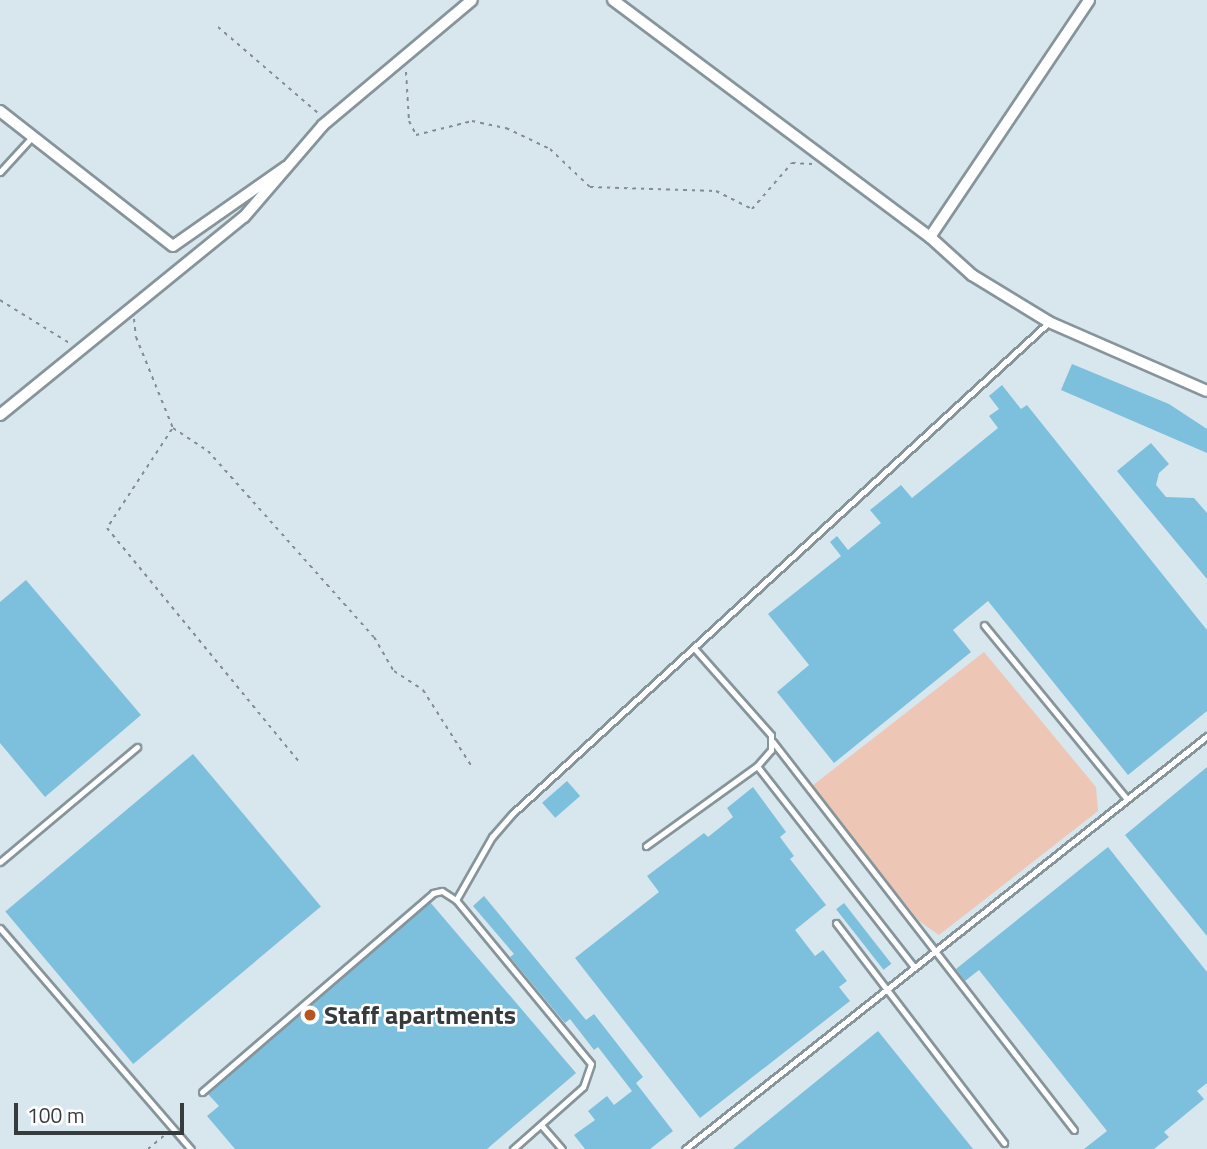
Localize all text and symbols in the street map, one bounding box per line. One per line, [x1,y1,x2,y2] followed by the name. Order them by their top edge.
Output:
[324,999,516,1031] place label: Staff apartments
[302,1007,318,1023] marker: Staff apartments
[18,1090,187,1134] scale bar
[27,1099,84,1131] text: 100 m

